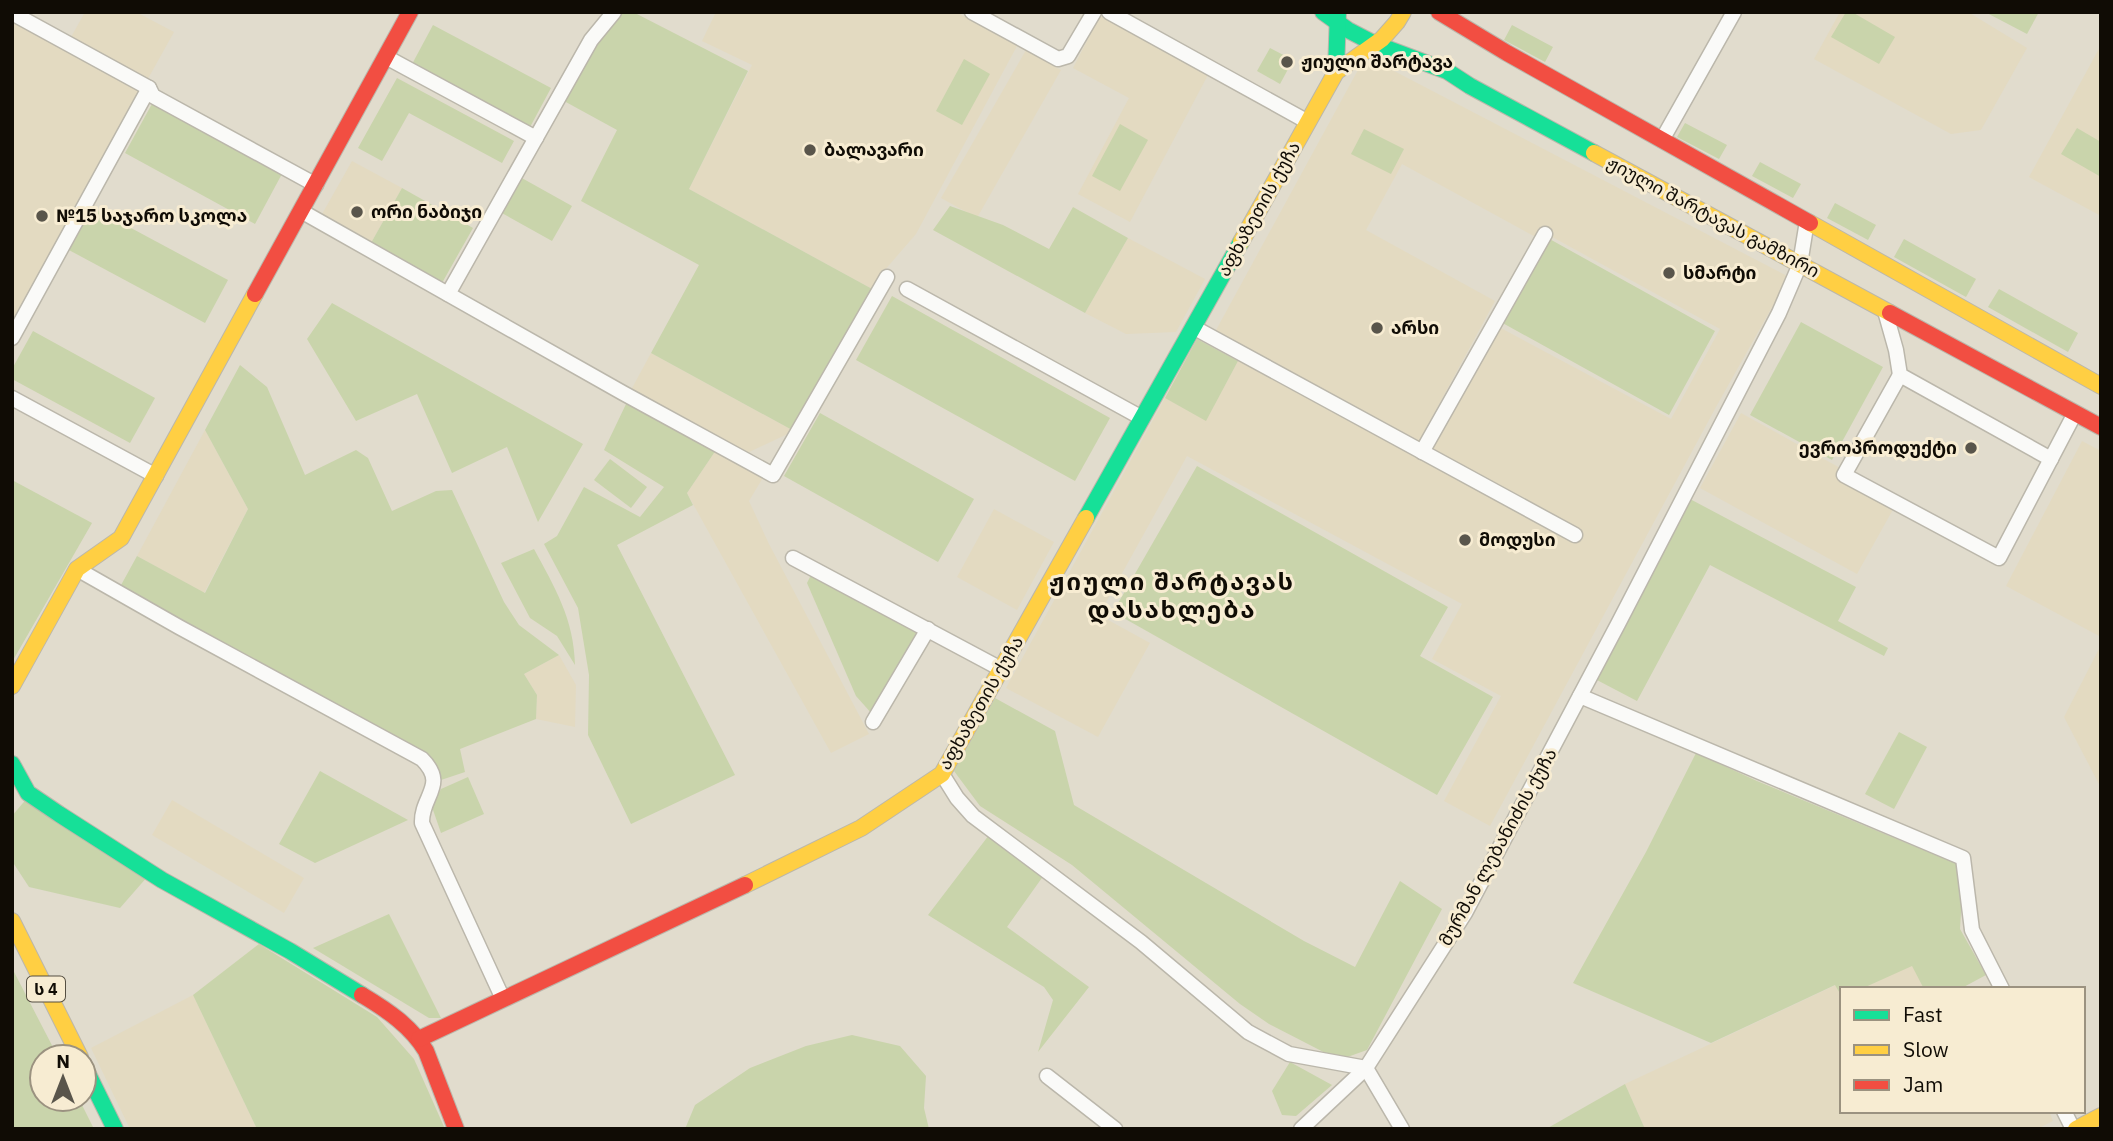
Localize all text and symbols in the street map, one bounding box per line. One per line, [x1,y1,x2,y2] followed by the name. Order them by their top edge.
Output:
[1301,50,1453,73] place label: ჟიული შარტავა
[1279,54,1295,70] marker: ჟიული შარტავა
[1212,137,1305,280] street label: აფხაზეთის ქუჩა
[824,138,924,161] place label: ბალავარი
[802,142,818,158] marker: ბალავარი
[1603,151,1823,282] street label: ჟიული შარტავას გამზირი
[371,200,482,223] place label: ორი ნაბიჯი
[56,204,247,227] place label: №15 საჯარო სკოლა
[349,204,365,220] marker: ორი ნაბიჯი
[34,208,50,224] marker: №15 საჯარო სკოლა
[1683,261,1757,284] place label: სმარტი
[1661,265,1677,281] marker: სმარტი
[1391,316,1439,339] place label: არსი
[1369,320,1385,336] marker: არსი
[1799,436,1957,459] place label: ევროპროდუქტი
[1963,440,1979,456] marker: ევროპროდუქტი
[1479,528,1556,551] place label: მოდუსი
[1457,532,1473,548] marker: მოდუსი
[1049,565,1295,625] district label: ჟიული შარტავას დასახლება
[933,632,1028,774] street label: აფხაზეთის ქუჩა
[1434,744,1562,950] street label: მურმან ლებანიძის ქუჩა
[27,976,65,1001] road number: ს 4
[1840,987,2085,1113] legend
[1903,1000,1943,1028] text: Fast
[1903,1035,1949,1063] text: Slow
[28,1043,98,1113] north arrow
[56,1049,70,1073] text: N
[1903,1070,1943,1098] text: Jam

